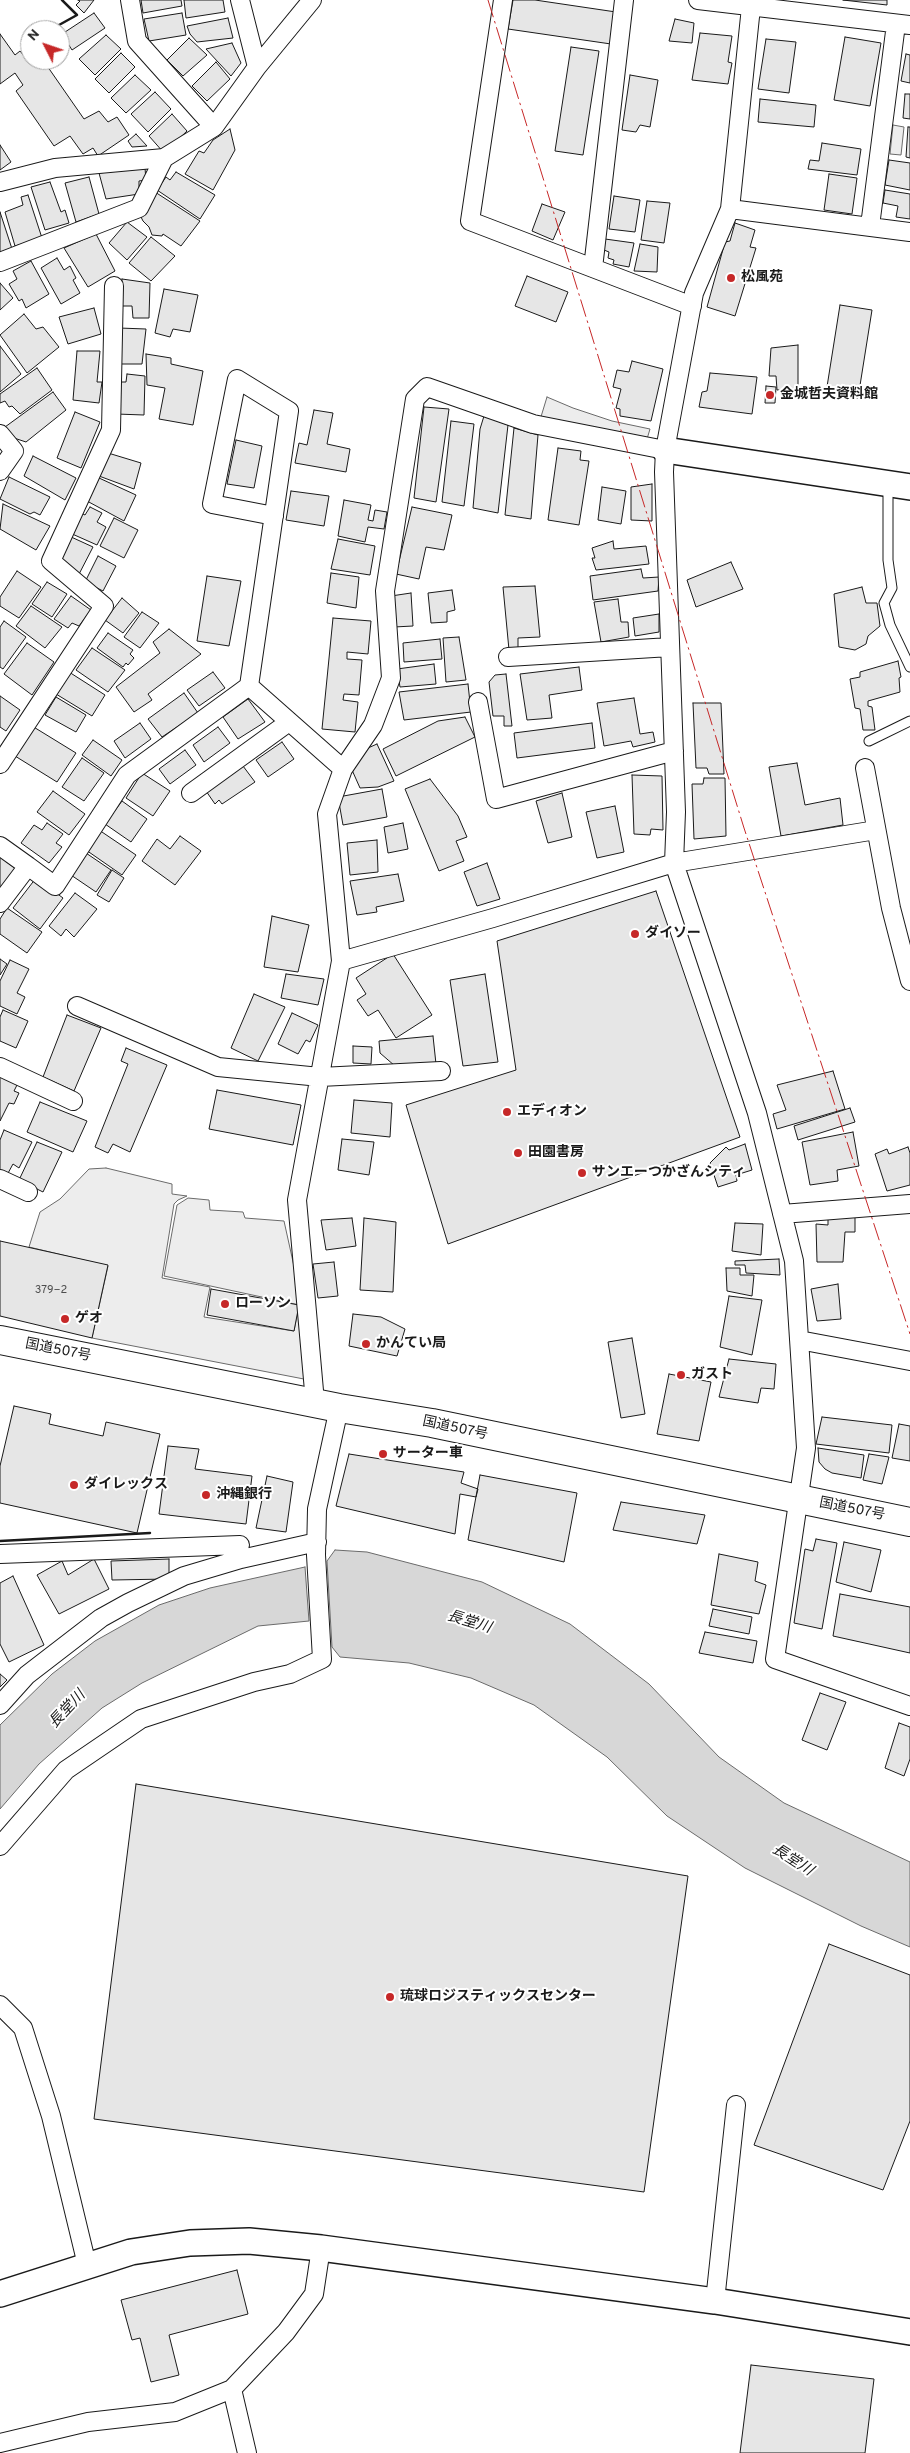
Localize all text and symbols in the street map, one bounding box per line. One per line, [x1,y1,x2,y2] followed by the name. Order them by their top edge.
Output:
[20,20,70,70] north arrow
[24,26,44,45] text: N
[741,270,783,286] place label: 松風苑
[725,272,737,284] marker: 松風苑
[780,387,878,403] place label: 金城哲夫資料館
[764,389,776,401] marker: 金城哲夫資料館
[645,926,701,942] place label: ダイソー
[629,928,641,940] marker: ダイソー
[517,1104,587,1120] place label: エディオン
[501,1106,513,1118] marker: エディオン
[528,1145,584,1161] place label: 田園書房
[512,1147,524,1159] marker: 田園書房
[592,1165,746,1181] place label: サンエーつかざんシティ
[576,1167,588,1179] marker: サンエーつかざんシティ
[35,1284,67,1298] house number: 379−2
[235,1296,291,1312] place label: ローソン
[219,1298,231,1310] marker: ローソン
[75,1311,103,1327] place label: ゲオ
[59,1313,71,1325] marker: ゲオ
[24,1336,92,1366] street label: 国道507号
[376,1336,446,1352] place label: かんてい局
[360,1338,372,1350] marker: かんてい局
[691,1367,733,1383] place label: ガスト
[675,1369,687,1381] marker: ガスト
[421,1414,489,1444] street label: 国道507号
[393,1446,463,1462] place label: サーター車
[377,1448,389,1460] marker: サーター車
[84,1477,168,1493] place label: ダイレックス
[68,1479,80,1491] marker: ダイレックス
[216,1487,272,1503] place label: 沖縄銀行
[200,1489,212,1501] marker: 沖縄銀行
[818,1495,886,1525] street label: 国道507号
[445,1608,493,1638] water label: 長堂川
[46,1687,90,1733] water label: 長堂川
[768,1841,816,1881] water label: 長堂川
[400,1989,596,2005] place label: 琉球ロジスティックスセンター
[384,1991,396,2003] marker: 琉球ロジスティックスセンター

